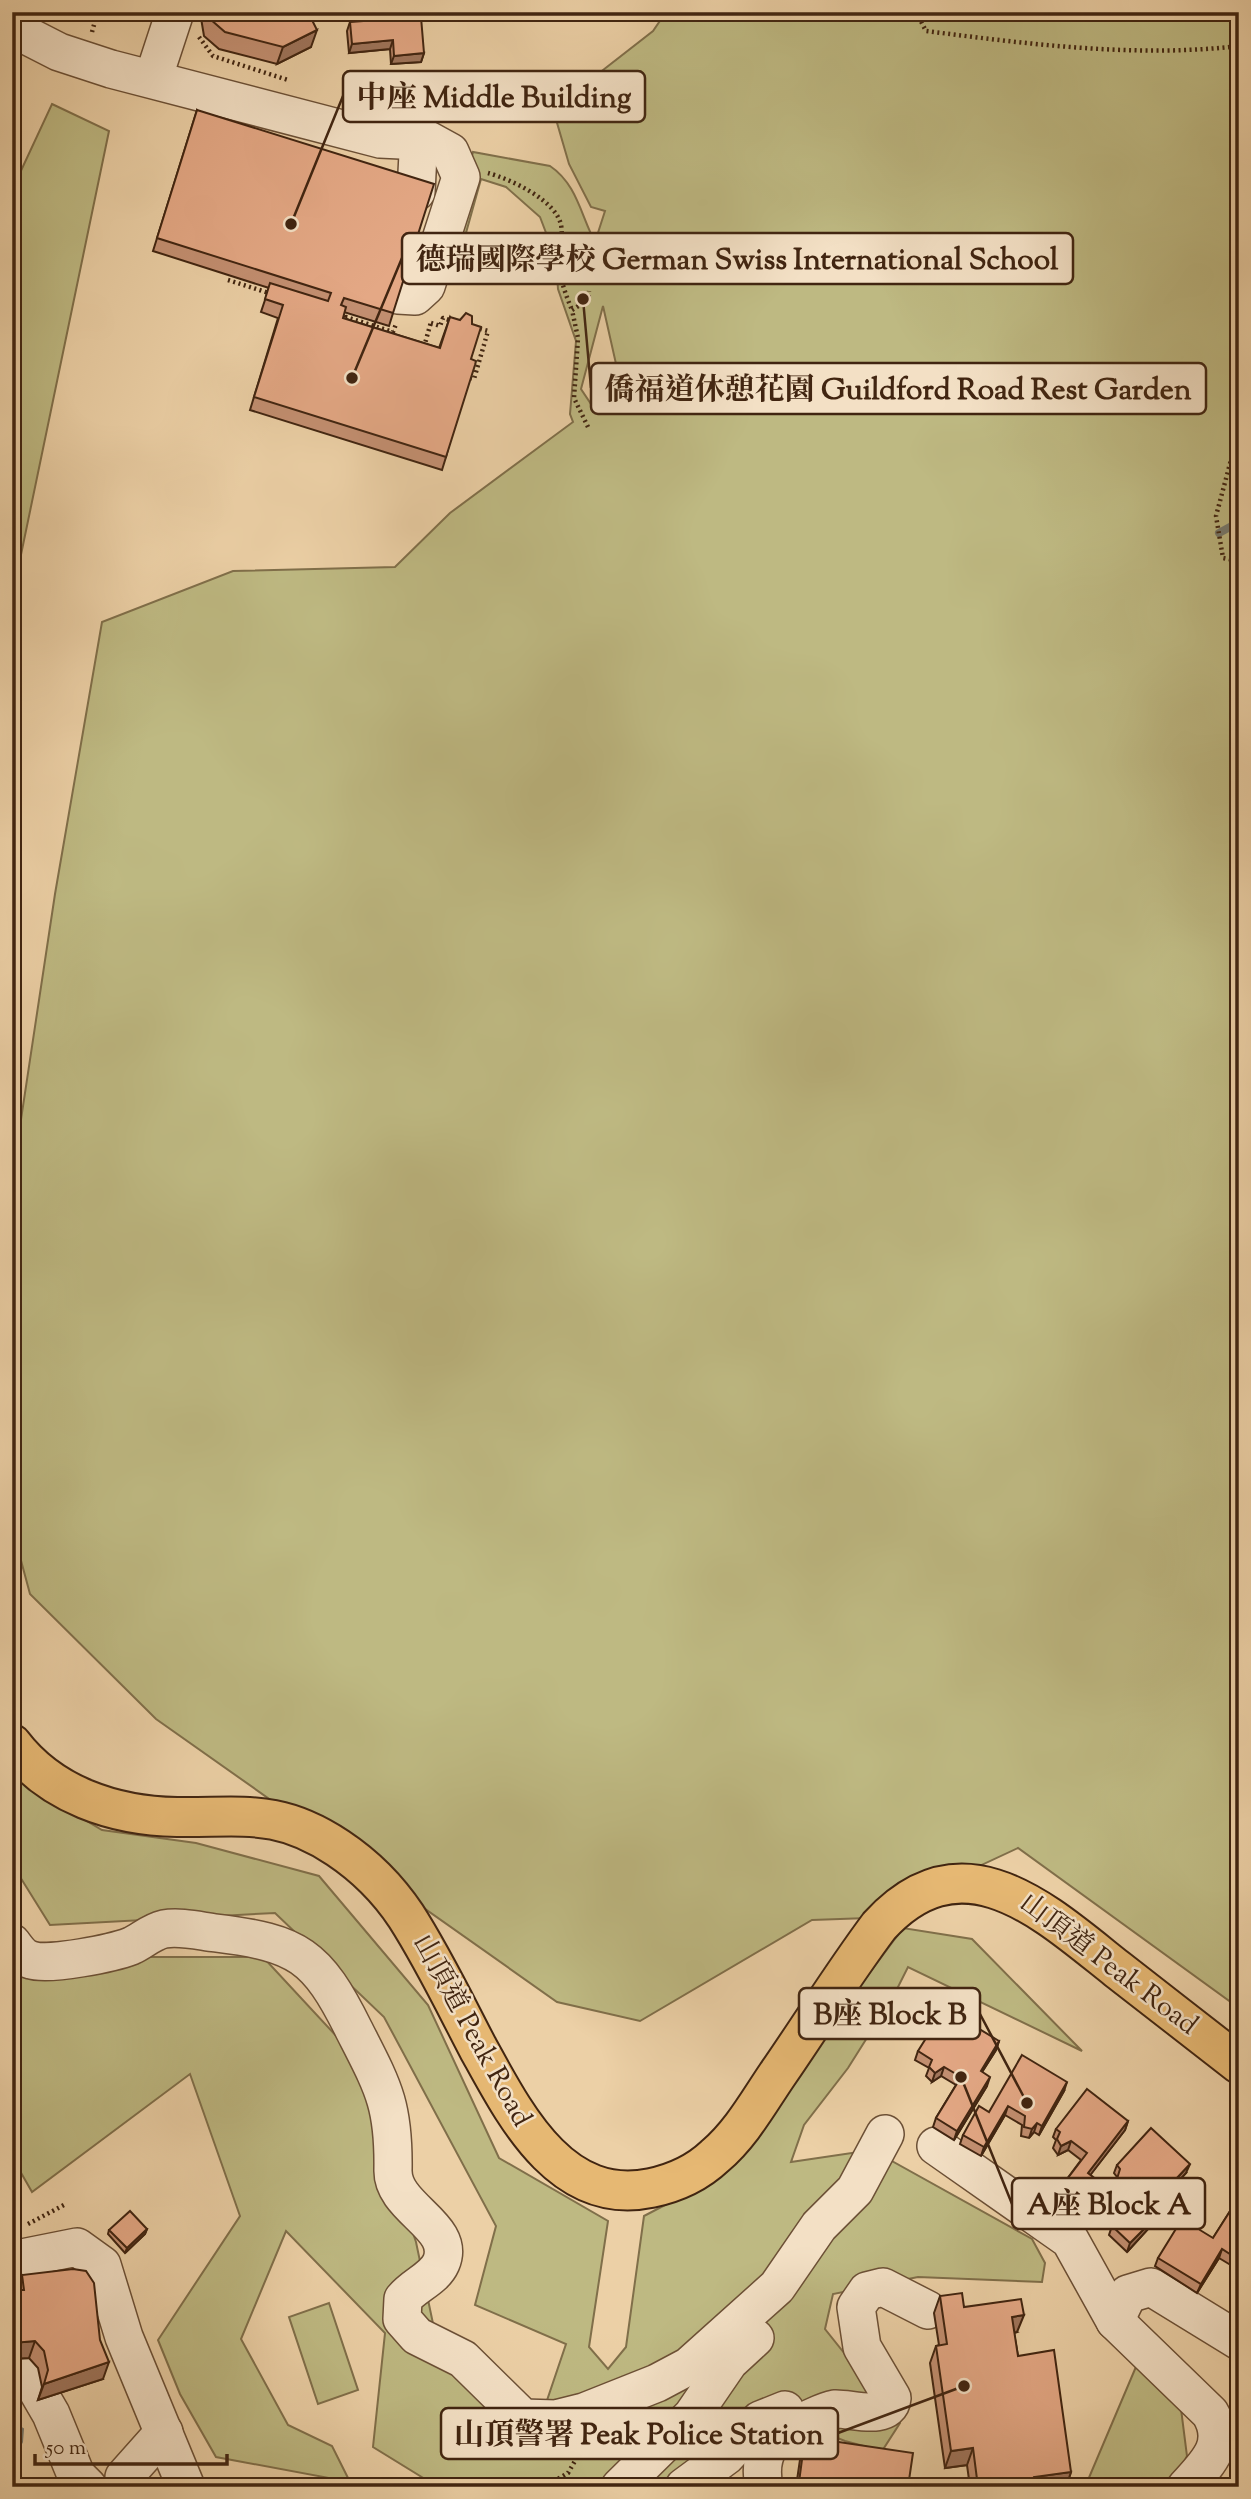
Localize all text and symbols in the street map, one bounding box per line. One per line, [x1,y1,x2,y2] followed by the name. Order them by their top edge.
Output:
[343,71,645,122] callout: 中座 Middle Building
[357,78,632,121] text: 中座 Middle Building
[402,233,1073,284] callout: 德瑞國際學校 German Swiss International School
[416,240,1059,283] text: 德瑞國際學校 German Swiss International School
[591,363,1206,414] callout: 僑福道休憩花園 Guildford Road Rest Garden
[605,370,1192,413] text: 僑福道休憩花園 Guildford Road Rest Garden
[1010,1884,1206,2046] street label: 山頂道 Peak Road
[401,1927,541,2135] street label: 山頂道 Peak Road
[799,1988,980,2039] callout: B座 Block B
[813,1995,967,2038] text: B座 Block B
[1012,2178,1205,2229] callout: A座 Block A
[1027,2185,1192,2228] text: A座 Block A
[441,2408,838,2459] callout: 山頂警署 Peak Police Station
[454,2415,824,2458] text: 山頂警署 Peak Police Station
[35,2422,228,2466] scale bar
[45,2434,86,2464] text: 50 m

